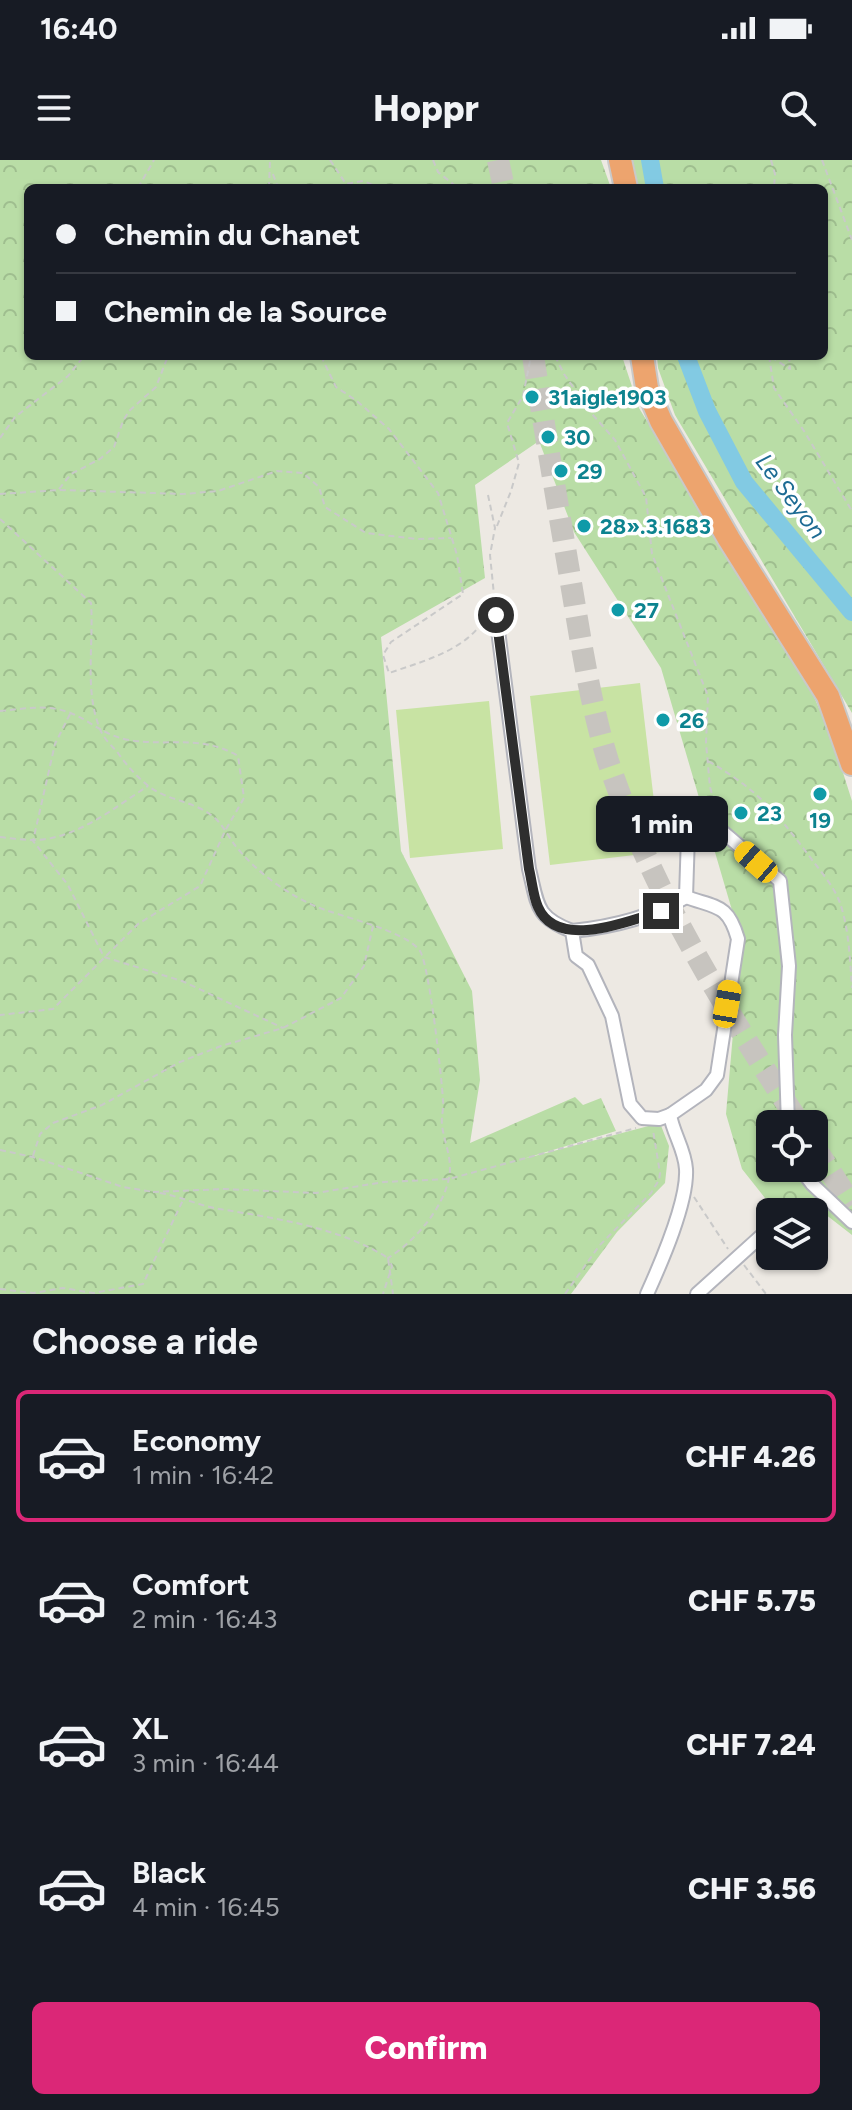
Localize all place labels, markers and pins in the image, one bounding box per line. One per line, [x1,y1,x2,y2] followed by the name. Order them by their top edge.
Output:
[548,384,666,411] place label: 31aigle1903
[523,388,541,406] marker: 31aigle1903
[564,424,591,451] place label: 30
[539,428,557,446] marker: 30
[577,458,603,485] place label: 29
[552,462,570,480] marker: 29
[600,513,711,540] place label: 28».3.1683
[575,517,593,535] marker: 28».3.1683
[634,597,659,624] place label: 27
[609,601,627,619] marker: 27
[679,707,705,734] place label: 26
[654,711,672,729] marker: 26
[811,785,829,803] marker: 19
[757,800,782,827] place label: 23
[732,804,750,822] marker: 23
[809,807,831,834] place label: 19

